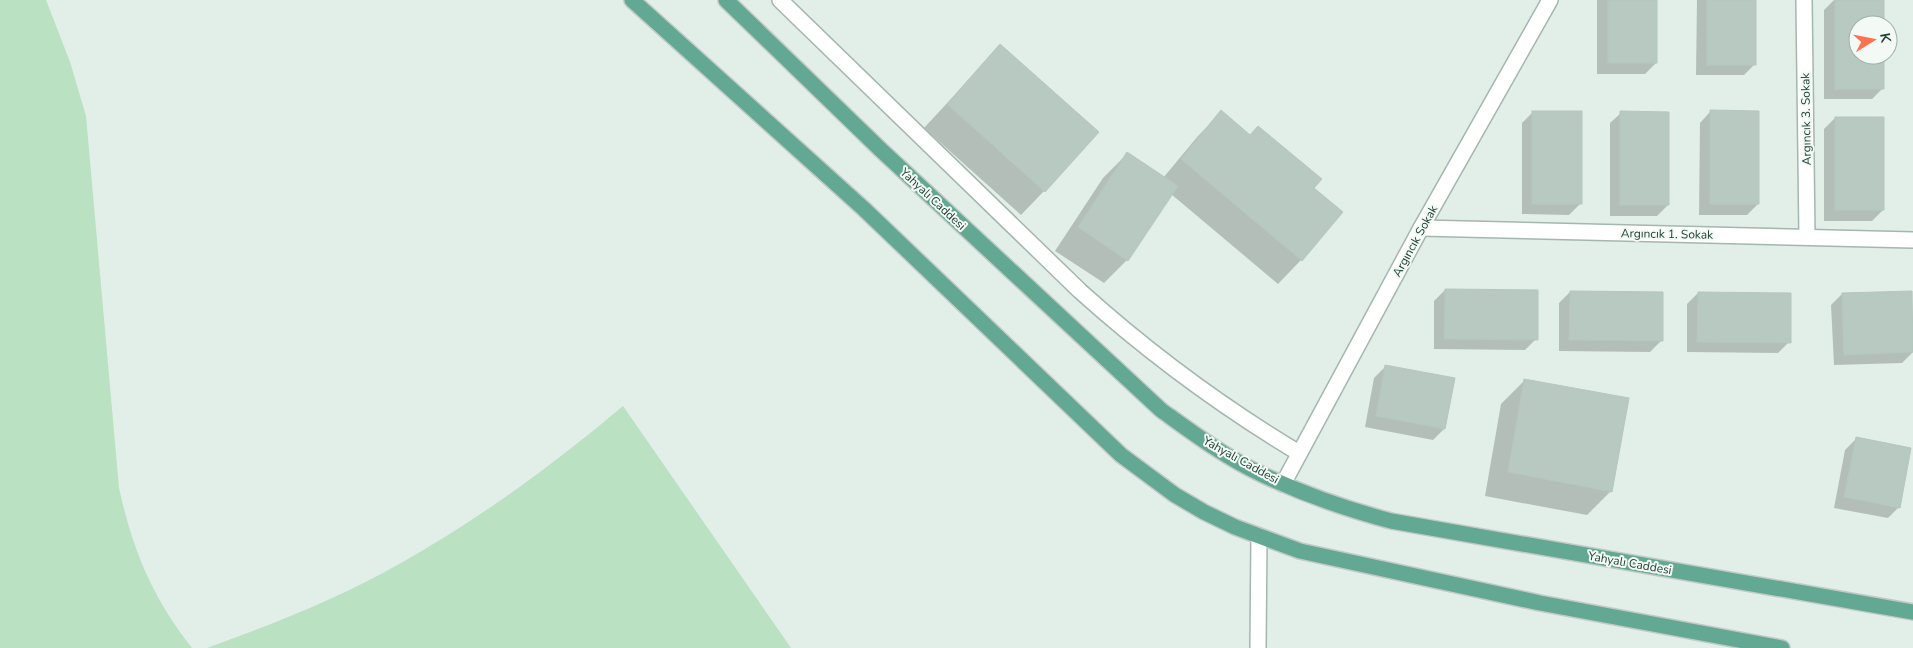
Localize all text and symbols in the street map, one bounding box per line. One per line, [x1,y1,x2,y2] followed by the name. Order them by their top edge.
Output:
[1848,15,1898,65] north arrow
[1875,32,1896,45] text: K
[1797,72,1815,165] street label: Argıncık 3. Sokak
[896,164,969,234] street label: Yahyalı Caddesi
[1389,202,1442,280] street label: Argıncık Sokak
[1621,225,1714,243] street label: Argıncık 1. Sokak
[1199,432,1282,487] street label: Yahyalı Caddesi
[1586,548,1673,578] street label: Yahyalı Caddesi

